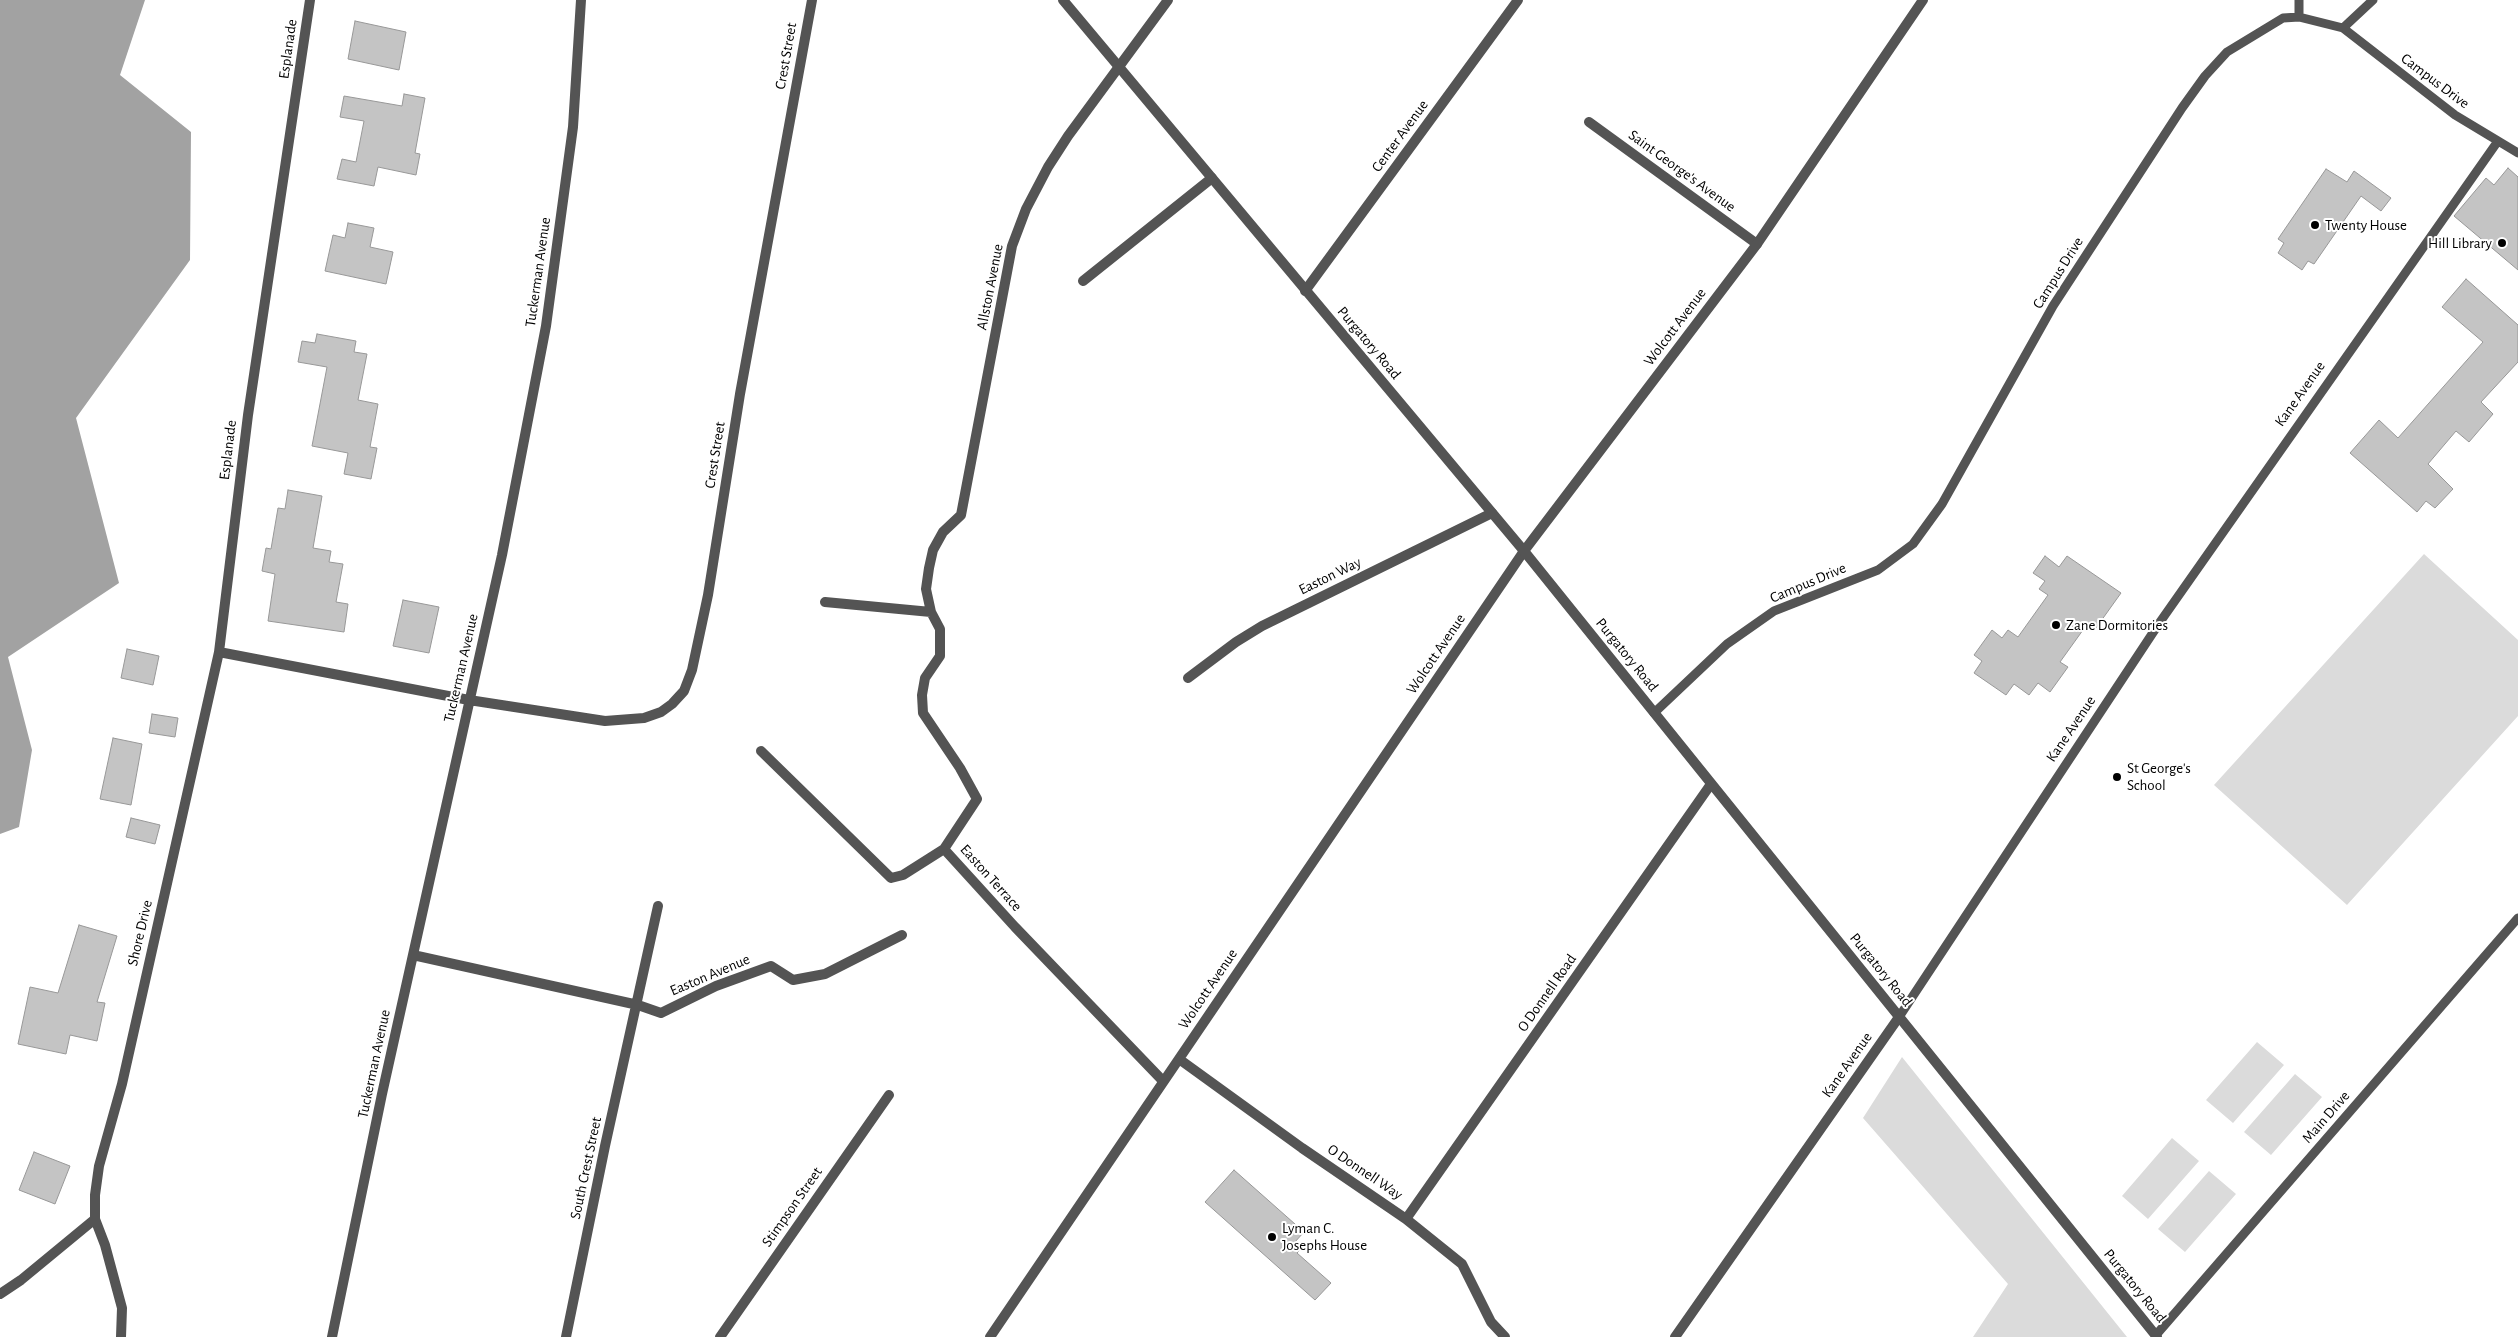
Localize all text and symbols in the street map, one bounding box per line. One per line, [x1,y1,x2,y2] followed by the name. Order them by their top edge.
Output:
[275,18,301,80] street label: Esplanade
[771,21,801,91] street label: Crest Street
[2397,49,2473,113] street label: Campus Drive
[1368,96,1432,176] street label: Center Avenue
[1625,126,1739,216] street label: Saint George's Avenue
[521,216,555,328] street label: Tuckerman Avenue
[2325,216,2407,234] place label: Twenty House
[2309,219,2321,231] marker: Twenty House
[2029,234,2087,312] street label: Campus Drive
[2428,234,2492,252] place label: Hill Library
[2496,237,2508,249] marker: Hill Library
[973,242,1007,332] street label: Allston Avenue
[1640,285,1710,369] street label: Wolcott Avenue
[1333,303,1405,383] street label: Purgatory Road
[2271,358,2329,430] street label: Kane Avenue
[215,419,241,481] street label: Esplanade
[701,420,729,490] street label: Crest Street
[1296,553,1364,599] street label: Easton Way
[1767,559,1849,607] street label: Campus Drive
[1403,611,1469,697] street label: Wolcott Avenue
[440,612,482,724] street label: Tuckerman Avenue
[1592,615,1662,695] street label: Purgatory Road
[2066,616,2168,634] place label: Zane Dormitories
[2050,619,2062,631] marker: Zane Dormitories
[2042,693,2100,765] street label: Kane Avenue
[2127,759,2191,794] place label: St George's School
[2111,771,2123,783] marker: St George's School
[956,841,1026,915] street label: Easton Terrace
[124,898,156,968] street label: Shore Drive
[1846,930,1916,1010] street label: Purgatory Road
[1175,946,1241,1032] street label: Wolcott Avenue
[667,950,753,1000] street label: Easton Avenue
[1514,951,1580,1035] street label: O Donnell Road
[354,1008,394,1120] street label: Tuckerman Avenue
[1818,1029,1876,1101] street label: Kane Avenue
[2298,1087,2354,1147] street label: Main Drive
[566,1115,606,1221] street label: South Crest Street
[1324,1140,1406,1204] street label: O Donnell Way
[758,1164,826,1250] street label: Stimpson Street
[1282,1219,1367,1254] place label: Lyman C. Josephs House
[1266,1231,1278,1243] marker: Lyman C. Josephs House
[2100,1246,2170,1326] street label: Purgatory Road

